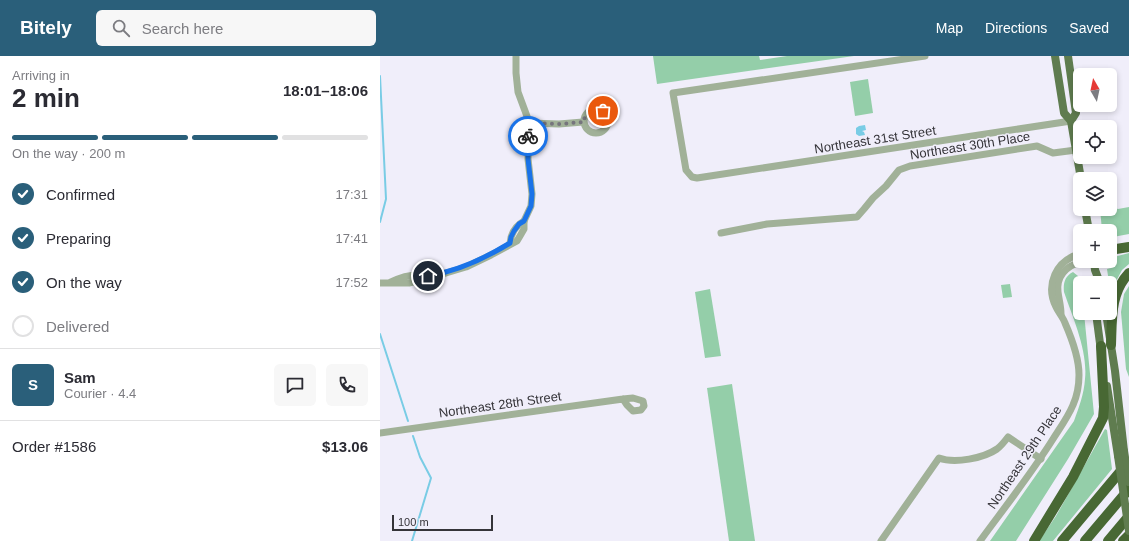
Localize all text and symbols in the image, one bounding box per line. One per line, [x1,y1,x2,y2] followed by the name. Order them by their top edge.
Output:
[96,10,376,46] search box
[20,17,72,38] text: Bitely
[110,17,132,39] icon: search
[142,20,223,37] text: Search here
[936,20,963,36] text: Map
[985,20,1047,36] text: Directions
[1069,20,1109,36] text: Saved
[12,68,70,83] text: Arriving in
[1073,68,1117,112] north arrow
[1073,68,1117,320] map controls
[283,82,368,99] text: 18:01–18:06
[12,83,80,113] text: 2 min
[586,94,620,128] pin
[592,100,614,122] icon: bag
[508,116,548,156] courier
[1073,120,1117,164] button: locate
[813,122,937,157] street label: Northeast 31st Street
[517,125,539,147] icon: bike
[909,129,1031,162] street label: Northeast 30th Place
[12,146,125,161] text: On the way · 200 m
[1073,172,1117,216] button: layers
[12,183,34,205] icon: check
[46,186,115,203] text: Confirmed
[335,187,368,202] text: 17:31
[1073,224,1117,268] button: +
[12,227,34,249] icon: check
[46,230,111,247] text: Preparing
[335,231,368,246] text: 17:41
[411,259,445,293] pin
[417,265,439,287] icon: home
[12,271,34,293] icon: check
[46,274,122,291] text: On the way
[335,275,368,290] text: 17:52
[1073,276,1117,320] button: −
[46,318,109,335] text: Delivered
[274,364,316,406] button: chat
[326,364,368,406] button: phone
[64,369,96,386] text: Sam
[28,376,38,393] text: S
[64,386,136,401] text: Courier · 4.4
[438,388,563,421] street label: Northeast 28th Street
[984,403,1065,512] street label: Northeast 29th Place
[12,438,96,455] text: Order #1586
[322,438,368,455] text: $13.06
[392,513,493,532] scale bar
[398,516,429,528] text: 100 m

